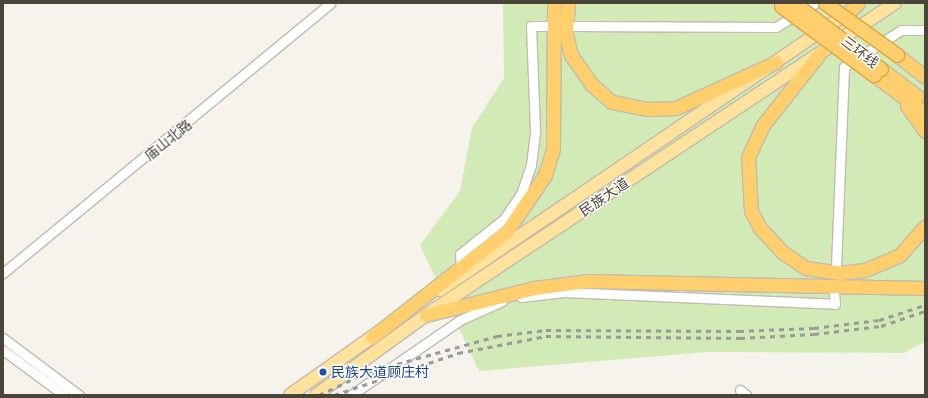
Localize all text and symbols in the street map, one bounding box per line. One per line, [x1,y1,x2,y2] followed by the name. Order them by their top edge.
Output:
[838,33,882,71] street label: 三环线
[141,116,195,164] street label: 庙山北路
[576,174,632,220] street label: 民族大道
[331,364,429,380] place label: 民族大道顾庄村
[318,367,328,377] marker: 民族大道顾庄村

